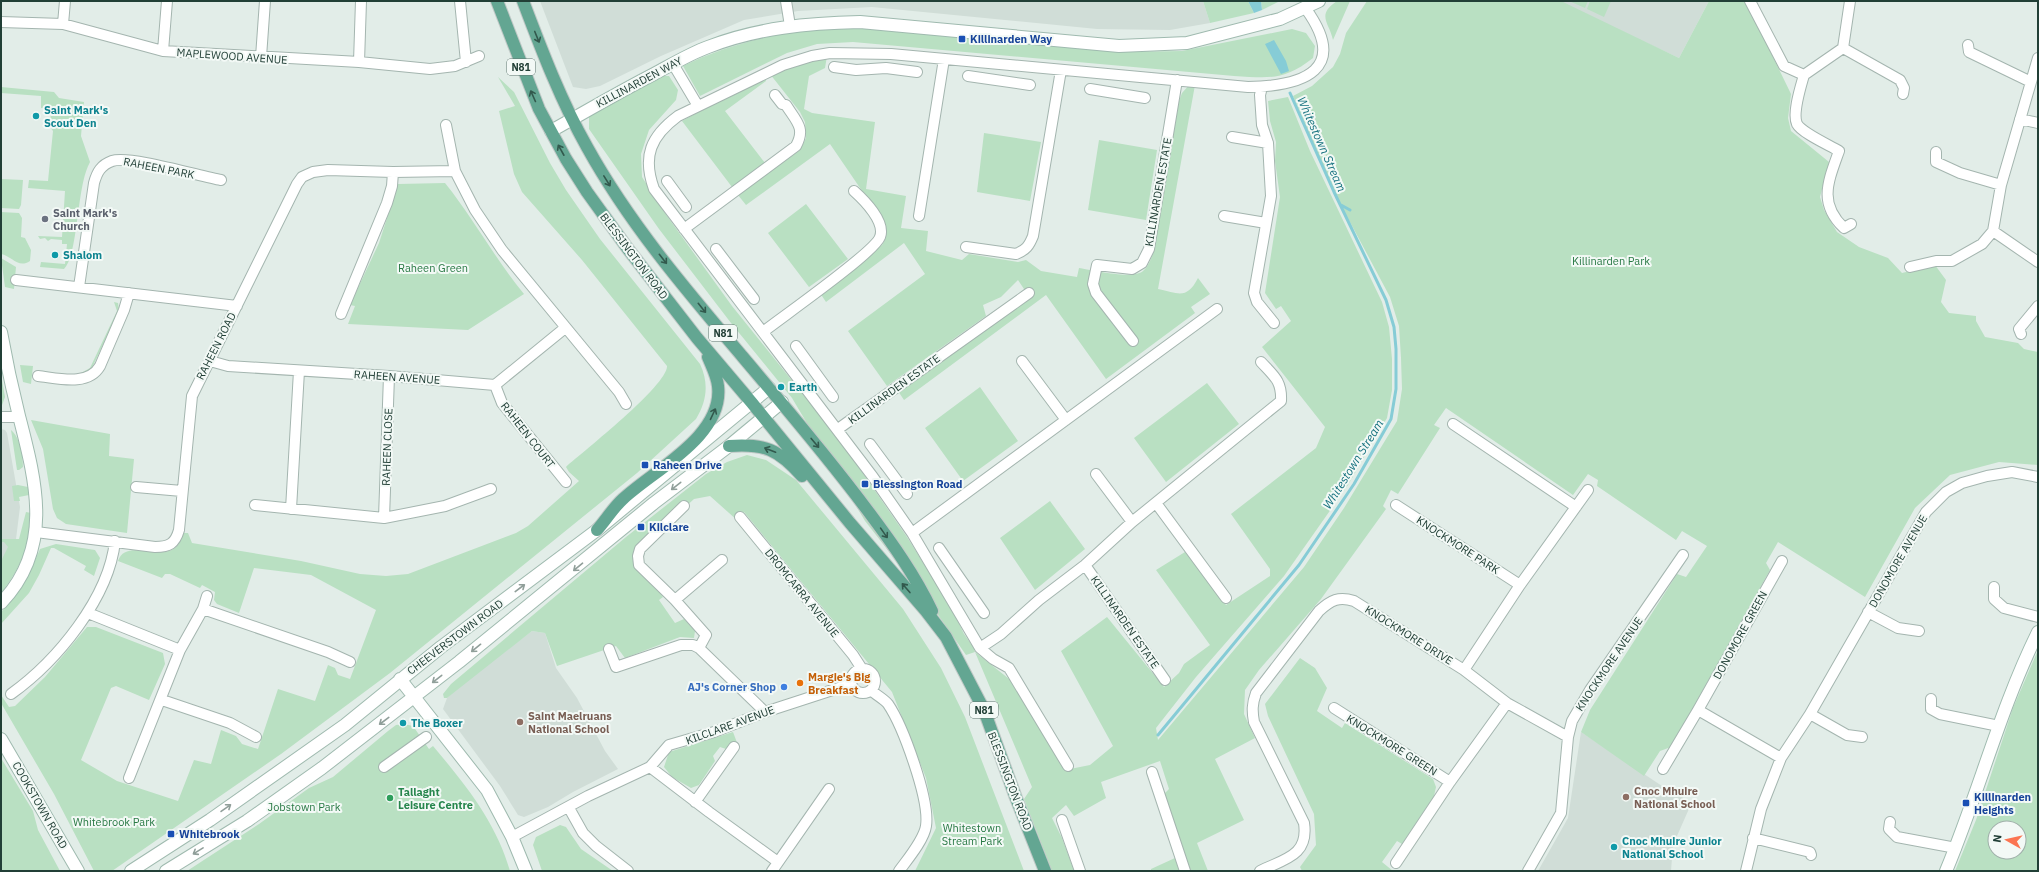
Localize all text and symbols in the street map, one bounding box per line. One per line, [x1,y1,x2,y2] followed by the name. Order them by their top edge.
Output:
[534,31,542,43] one-way arrow
[970,32,1052,46] place label: Killinarden Way
[957,34,967,44] marker: Killinarden Way
[176,45,288,67] street label: MAPLEWOOD AVENUE
[594,53,685,111] street label: KILLINARDEN WAY
[507,59,535,75] road number: N81
[529,91,536,103] one-way arrow
[1294,94,1350,194] water label: Whitestown Stream
[44,103,109,130] place label: Saint Mark's Scout Den
[31,111,41,121] marker: Saint Mark's Scout Den
[1142,137,1174,247] street label: KILLINARDEN ESTATE
[557,144,564,156] one-way arrow
[122,154,196,182] street label: RAHEEN PARK
[603,175,611,186] one-way arrow
[53,206,118,233] place label: Saint Mark's Church
[597,210,671,302] street label: BLESSINGTON ROAD
[40,214,50,224] marker: Saint Mark's Church
[63,248,102,262] place label: Shalom
[50,250,60,260] marker: Shalom
[659,253,667,264] one-way arrow
[1572,254,1650,268] park label: Killinarden Park
[398,261,468,275] park label: Raheen Green
[698,303,707,314] one-way arrow
[193,310,239,382] street label: RAHEEN ROAD
[709,325,737,341] road number: N81
[845,351,943,427] street label: KILLINARDEN ESTATE
[353,367,441,387] street label: RAHEEN AVENUE
[789,380,817,394] place label: Earth
[776,382,786,392] marker: Earth
[498,399,559,471] street label: RAHEEN COURT
[379,408,395,486] street label: RAHEEN CLOSE
[710,409,717,421] one-way arrow
[1319,417,1387,511] water label: Whitestown Stream
[811,438,820,448] one-way arrow
[764,446,776,453] one-way arrow
[653,458,722,472] place label: Raheen Drive
[640,460,650,470] marker: Raheen Drive
[873,477,963,491] place label: Blessington Road
[860,479,870,489] marker: Blessington Road
[670,482,681,490] one-way arrow
[1866,512,1930,610] street label: DONOMORE AVENUE
[1414,513,1502,577] street label: KNOCKMORE PARK
[649,520,689,534] place label: Kilclare
[636,522,646,532] marker: Kilclare
[880,527,888,538] one-way arrow
[762,546,842,640] street label: DROMCARRA AVENUE
[572,562,583,571] one-way arrow
[1088,573,1162,671] street label: KILLINARDEN ESTATE
[902,583,911,593] one-way arrow
[514,584,525,592] one-way arrow
[1710,588,1770,682] street label: DONOMORE GREEN
[404,596,506,678] street label: CHEEVERSTOWN ROAD
[1362,602,1456,668] street label: KNOCKMORE DRIVE
[1572,614,1646,714] street label: KNOCKMORE AVENUE
[471,644,482,653] one-way arrow
[808,670,871,697] place label: Margie's Big Breakfast
[432,675,442,684] one-way arrow
[795,678,805,688] marker: Margie's Big Breakfast
[687,680,776,694] place label: AJ's Corner Shop
[779,682,789,692] marker: AJ's Corner Shop
[684,702,776,748] street label: KILCLARE AVENUE
[970,702,998,718] road number: N81
[528,709,612,736] place label: Saint Maelruans National School
[1344,711,1440,779] street label: KNOCKMORE GREEN
[411,716,463,730] place label: The Boxer
[378,717,389,725] one-way arrow
[515,717,525,727] marker: Saint Maelruans National School
[398,718,408,728] marker: The Boxer
[985,730,1035,832] street label: BLESSINGTON ROAD
[9,759,71,851] street label: COOKSTOWN ROAD
[1634,784,1716,811] place label: Cnoc Mhuire National School
[398,785,473,812] place label: Tallaght Leisure Centre
[1974,790,2031,817] place label: Killinarden Heights
[1621,792,1631,802] marker: Cnoc Mhuire National School
[385,793,395,803] marker: Tallaght Leisure Centre
[1961,798,1971,808] marker: Killinarden Heights
[268,800,341,814] park label: Jobstown Park
[221,804,232,812] one-way arrow
[73,815,155,829] park label: Whitebrook Park
[1987,820,2027,860] north arrow
[942,821,1003,848] park label: Whitestown Stream Park
[179,827,240,841] place label: Whitebrook
[166,829,176,839] marker: Whitebrook
[1622,834,1722,861] place label: Cnoc Mhuire Junior National School
[1990,834,2005,844] text: N
[1609,842,1619,852] marker: Cnoc Mhuire Junior National School
[193,847,204,855] one-way arrow

